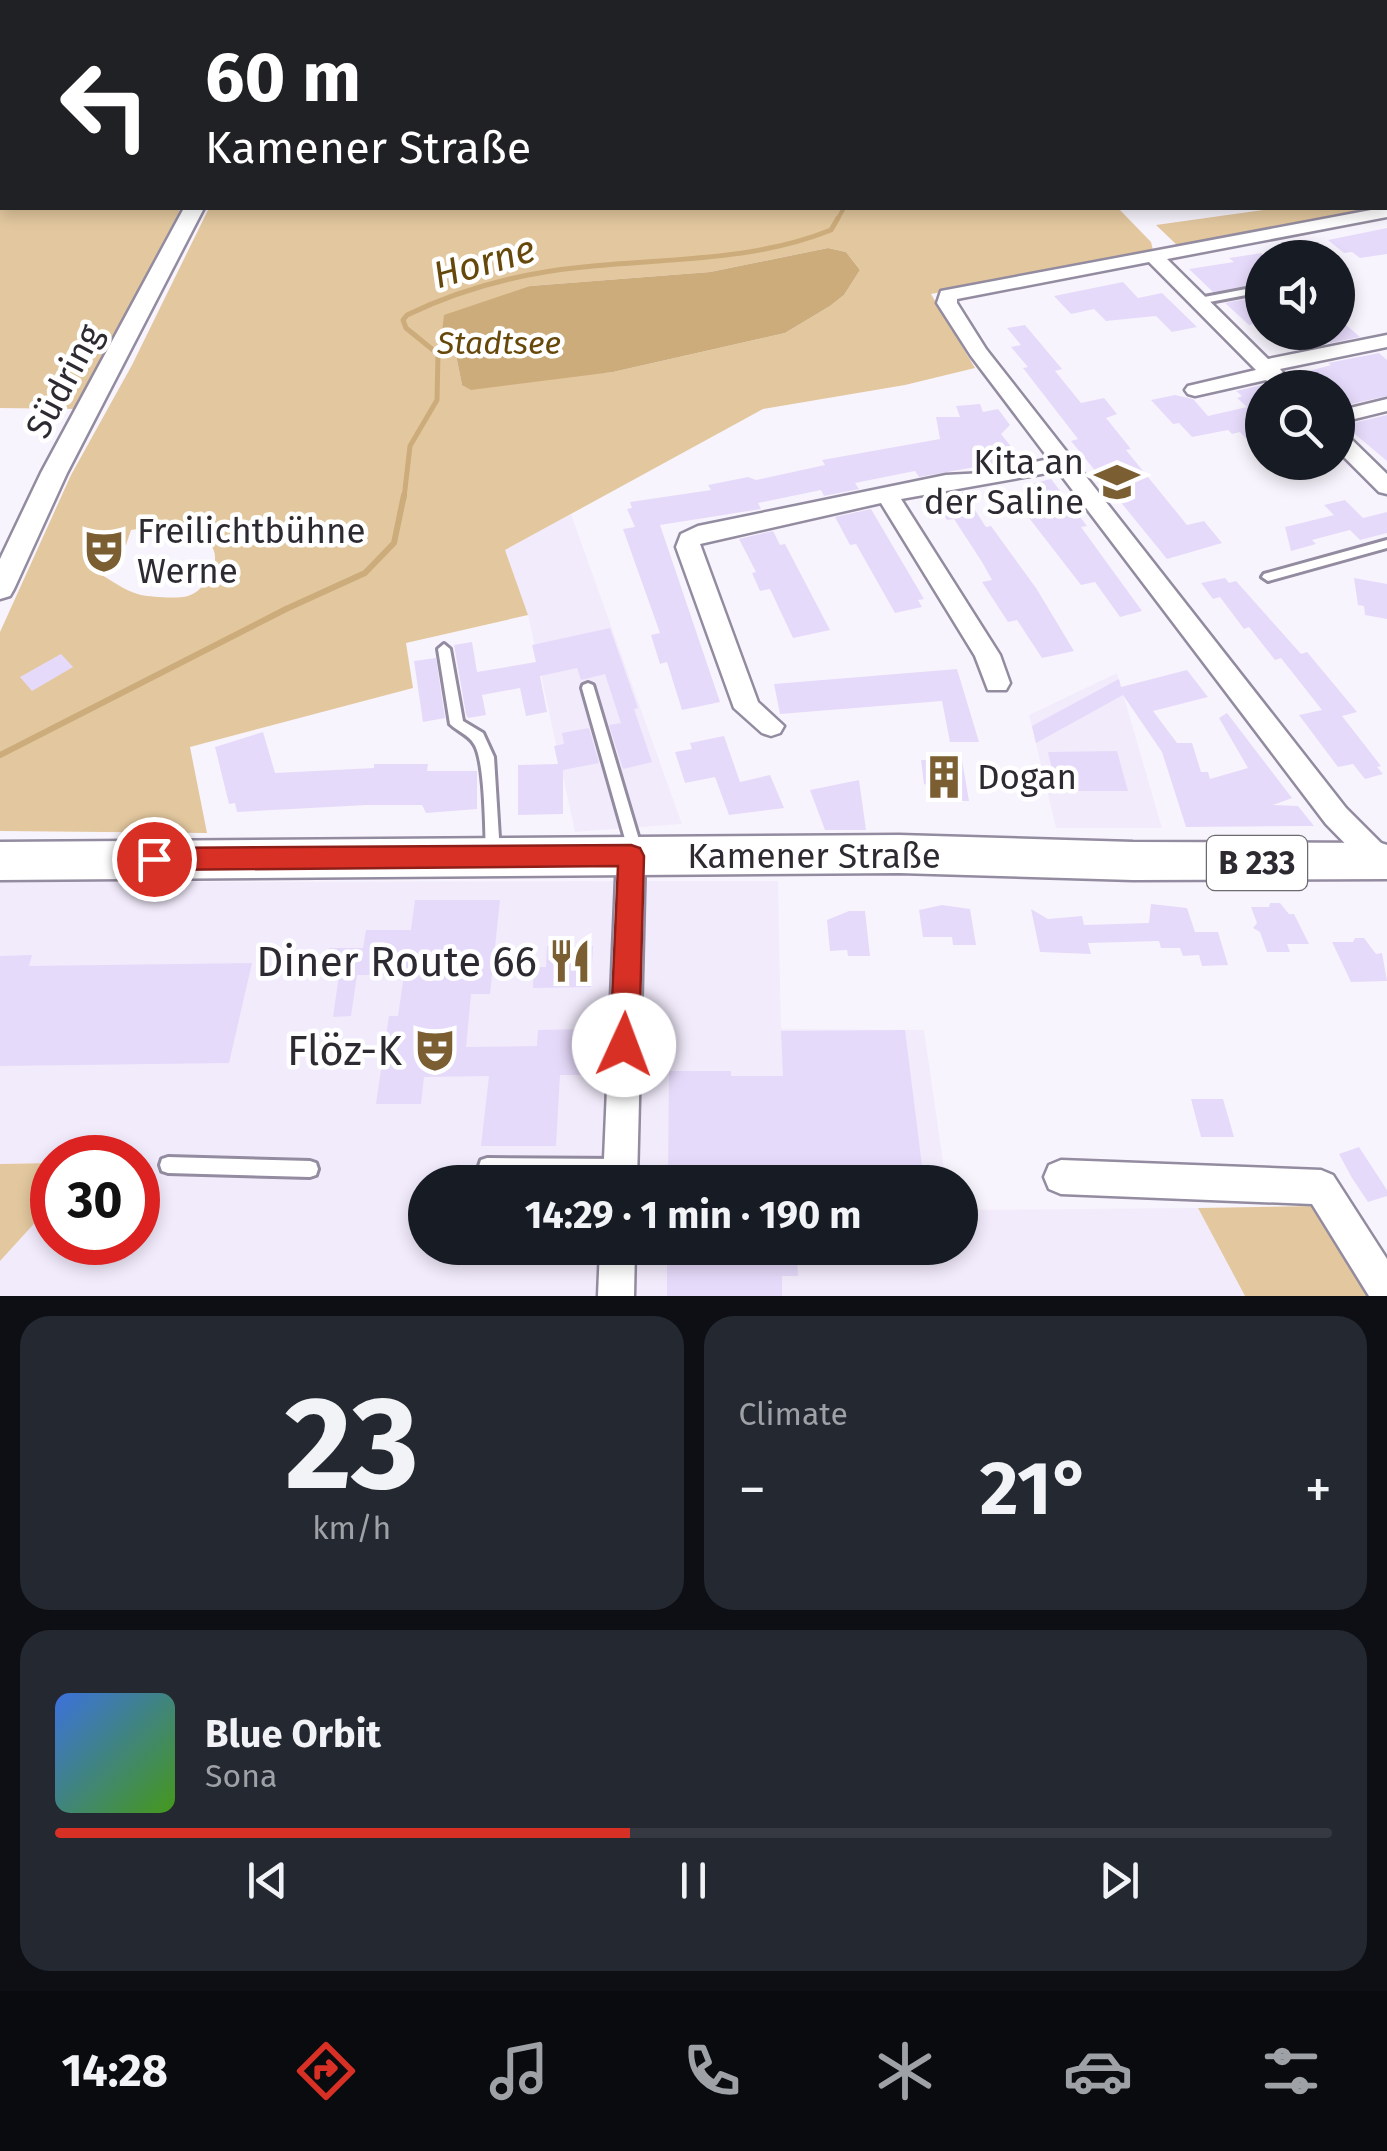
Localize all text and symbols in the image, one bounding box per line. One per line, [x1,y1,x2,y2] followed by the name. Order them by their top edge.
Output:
[205,36,361,120] text: 60 m
[40,40,170,170] icon: left
[205,121,531,175] text: Kamener Straße
[428,226,540,298] water label: Horne
[1245,240,1355,480] map controls
[1245,240,1355,350] button: sound
[17,316,112,445] street label: Südring
[436,324,561,362] water label: Stadtsee
[1245,370,1355,480] button: search
[924,441,1084,523] place label: Kita an der Saline
[1093,458,1141,506] school or university icon: Kita an der Saline
[137,510,366,592] place label: Freilichtbühne Werne
[80,527,128,575] theatre icon: Freilichtbühne Werne
[920,753,968,801] building icon: Dogan
[977,756,1077,798] place label: Dogan
[112,817,197,902] pin
[127,832,182,887] icon: arrive
[687,835,941,877] street label: Kamener Straße
[1207,836,1307,890] road number: B 233
[256,937,537,987] place label: Diner Route 66
[546,937,594,985] restaurant icon: Diner Route 66
[572,993,676,1097] position arrow
[287,1026,402,1076] place label: Flöz-K
[411,1026,459,1074] theatre icon: Flöz-K
[30,1135,160,1265] speed limit sign: 30
[525,1192,861,1238] text: 14:29 · 1 min · 190 m
[285,1366,419,1522] text: 23
[739,1395,848,1433] text: Climate
[980,1444,1091,1534] text: 21°
[739,1457,766,1523] text: −
[1305,1457,1332,1523] text: +
[312,1509,391,1547] text: km/h
[205,1711,381,1757] text: Blue Orbit
[205,1757,277,1795] text: Sona
[240,1853,295,1908] icon: previous
[666,1853,721,1908] icon: pause
[1092,1853,1147,1908] icon: next
[291,2036,361,2106] icon: directions
[484,2036,554,2106] icon: music
[677,2036,747,2106] icon: phone
[870,2036,940,2106] icon: climate
[1063,2036,1133,2106] icon: car
[1256,2036,1326,2106] icon: filters
[61,2044,168,2098] text: 14:28

